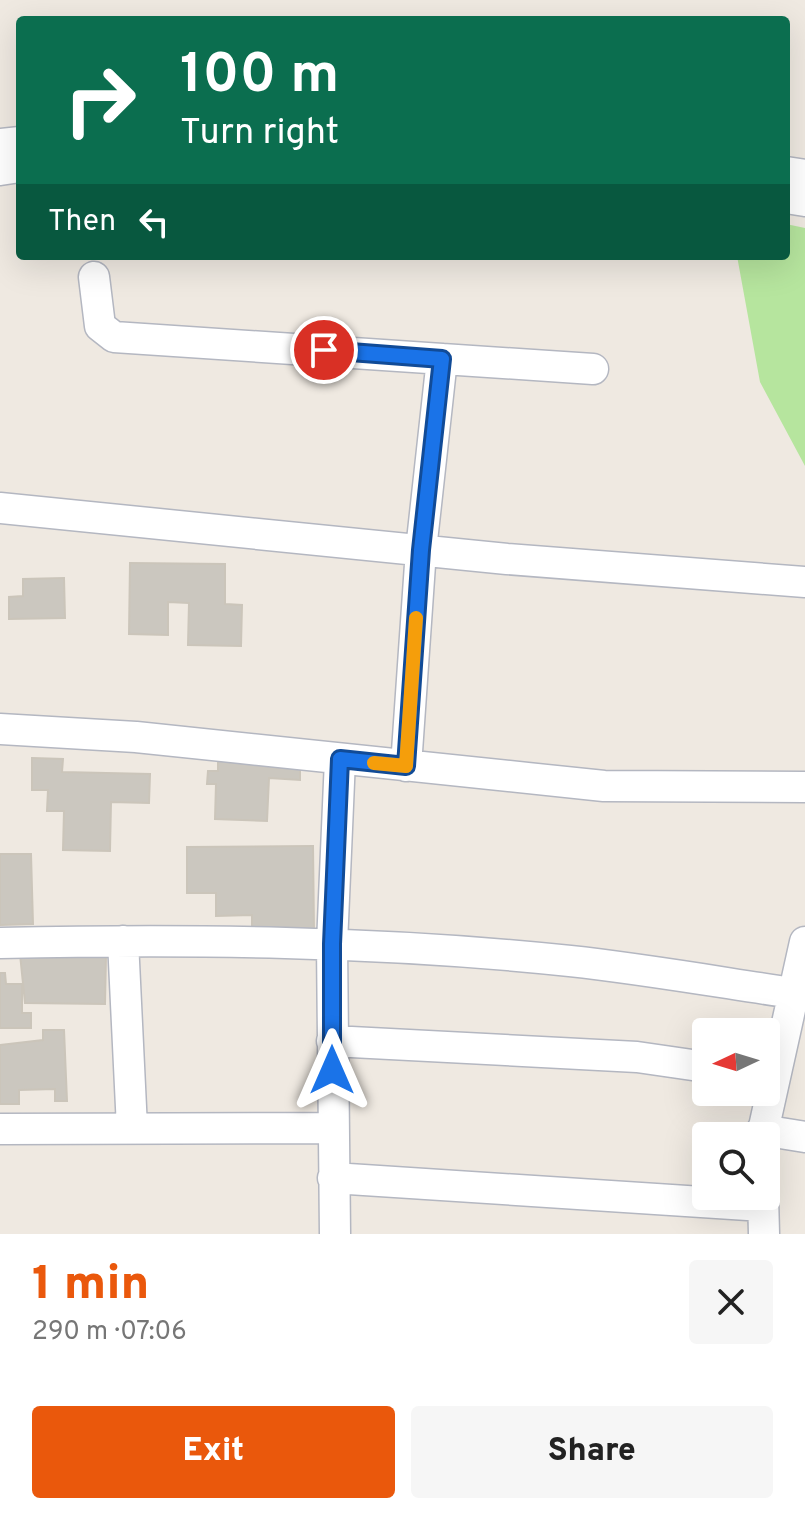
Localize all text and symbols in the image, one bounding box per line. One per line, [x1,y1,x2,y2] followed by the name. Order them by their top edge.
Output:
[180,42,339,112] text: 100 m
[48,48,152,152] icon: right
[180,111,339,157] text: Turn right
[132,200,176,244] icon: left
[48,204,116,241] text: Then
[290,316,358,384] pin
[302,328,346,372] icon: arrive
[692,1018,780,1106] north arrow
[692,1018,780,1210] map controls
[290,1028,374,1112] position arrow
[692,1122,780,1210] button: search
[32,1256,149,1316] text: 1 min
[689,1260,773,1344] button: close
[32,1316,187,1349] text: 290 m · 07:06
[32,1406,395,1498] button: Exit
[411,1406,773,1498] button: Share

